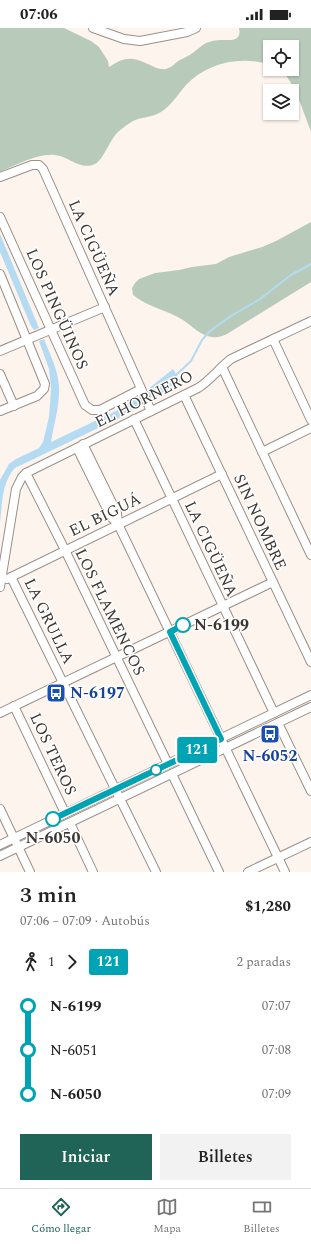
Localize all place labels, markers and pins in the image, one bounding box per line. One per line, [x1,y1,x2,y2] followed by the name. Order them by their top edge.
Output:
[194,613,249,637] place label: N-6199
[175,617,191,633] marker: N-6199
[70,681,125,705] place label: N-6197
[45,682,67,704] bus stop icon: N-6197
[259,723,281,745] bus stop icon: N-6052
[243,744,297,768] place label: N-6052
[150,764,162,776] unlabelled marker
[45,811,61,827] marker: N-6050
[26,826,80,850] place label: N-6050

